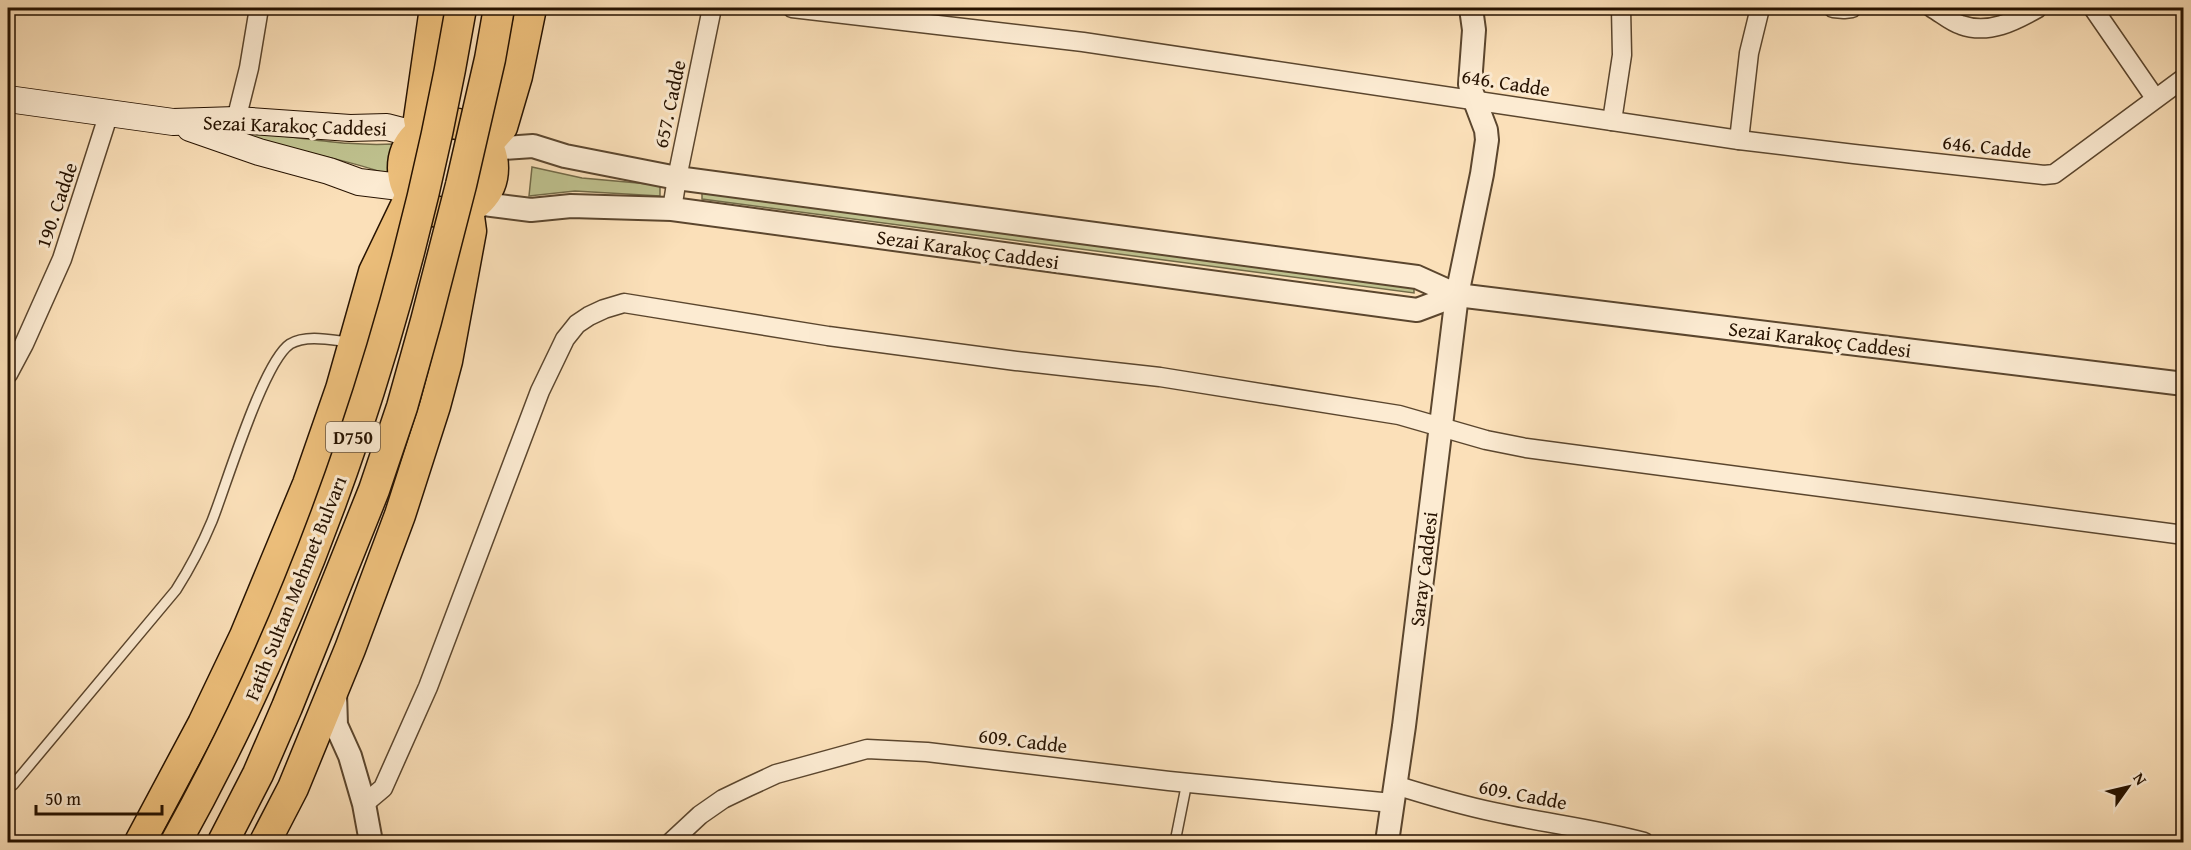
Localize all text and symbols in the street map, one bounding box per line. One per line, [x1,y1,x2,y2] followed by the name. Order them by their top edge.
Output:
[646,57,692,151] street label: 657. Cadde
[1460,61,1552,103] street label: 646. Cadde
[203,107,388,143] street label: Sezai Karakoç Caddesi
[1941,127,2033,165] street label: 646. Cadde
[28,158,84,252] street label: 190. Cadde
[875,222,1061,276] street label: Sezai Karakoç Caddesi
[1727,313,1913,365] street label: Sezai Karakoç Caddesi
[326,422,380,452] road number: D750
[237,471,354,705] street label: Fatih Sultan Mehmet Bulvarı
[1402,509,1444,628] street label: Saray Caddesi
[977,720,1069,760] street label: 609. Cadde
[2098,757,2158,817] north arrow
[2127,767,2154,790] text: N
[1476,771,1570,817] street label: 609. Cadde
[36,778,162,816] scale bar
[45,785,81,812] text: 50 m

